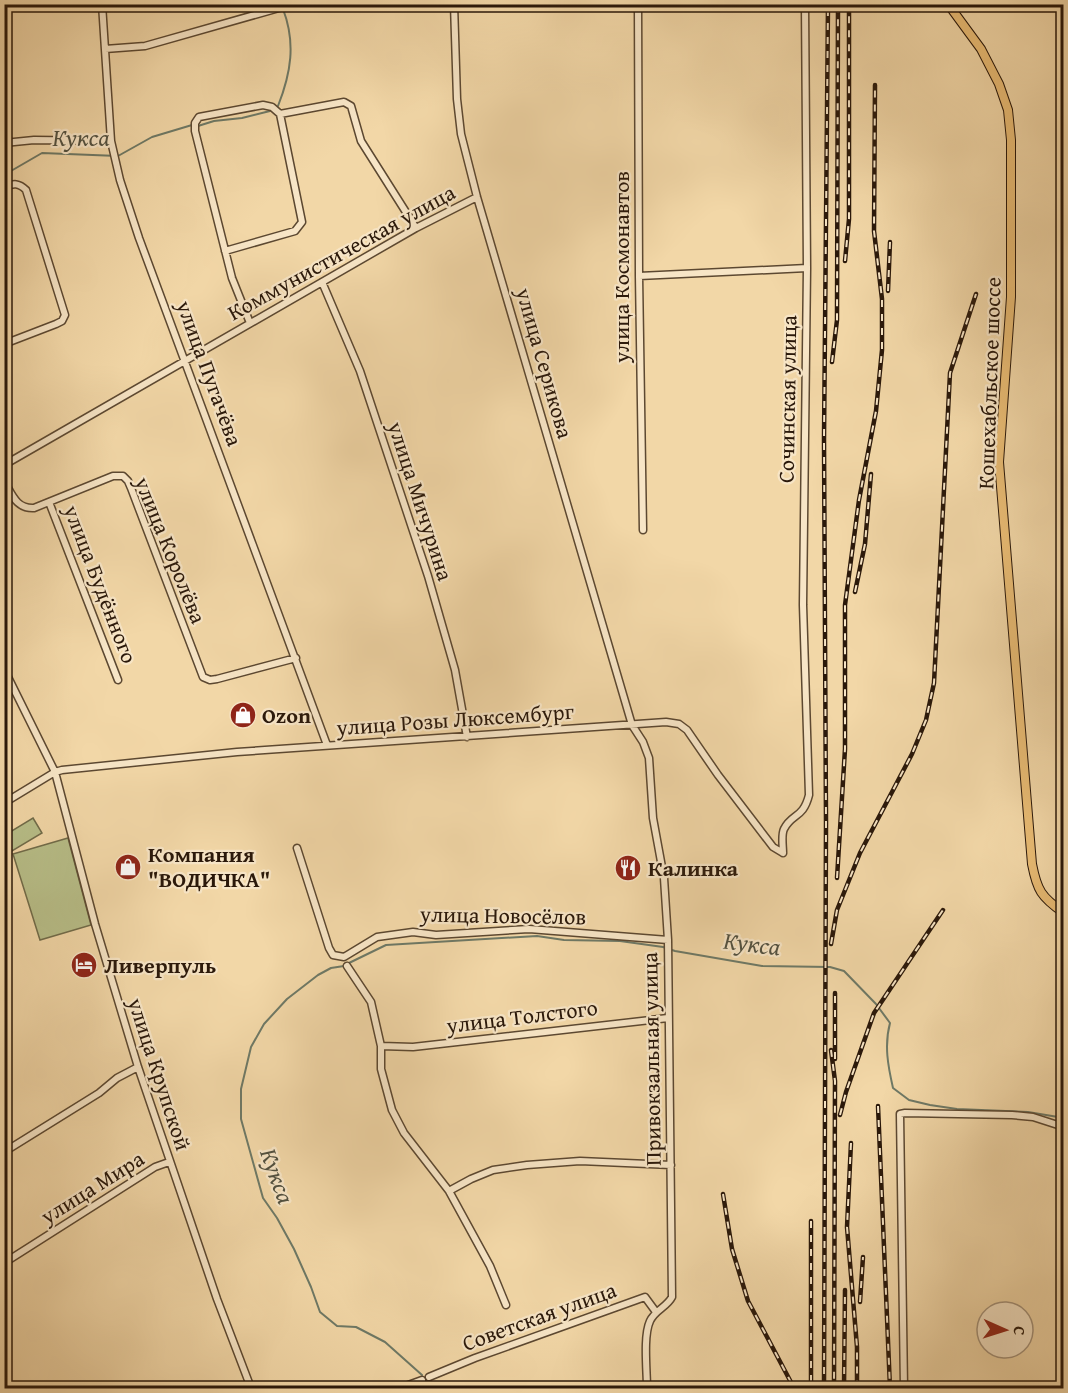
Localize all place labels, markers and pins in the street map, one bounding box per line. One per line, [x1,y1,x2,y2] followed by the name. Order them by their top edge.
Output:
[262,699,311,731] place label: Ozon
[228,700,258,730] shop icon: Ozon
[148,838,270,895] place label: Компания "ВОДИЧКА"
[113,852,143,882] shop icon: Компания "ВОДИЧКА"
[648,852,739,884] place label: Калинка
[613,853,643,883] restaurant icon: Калинка
[104,949,216,981] place label: Ливерпуль
[69,950,99,980] hotel icon: Ливерпуль

